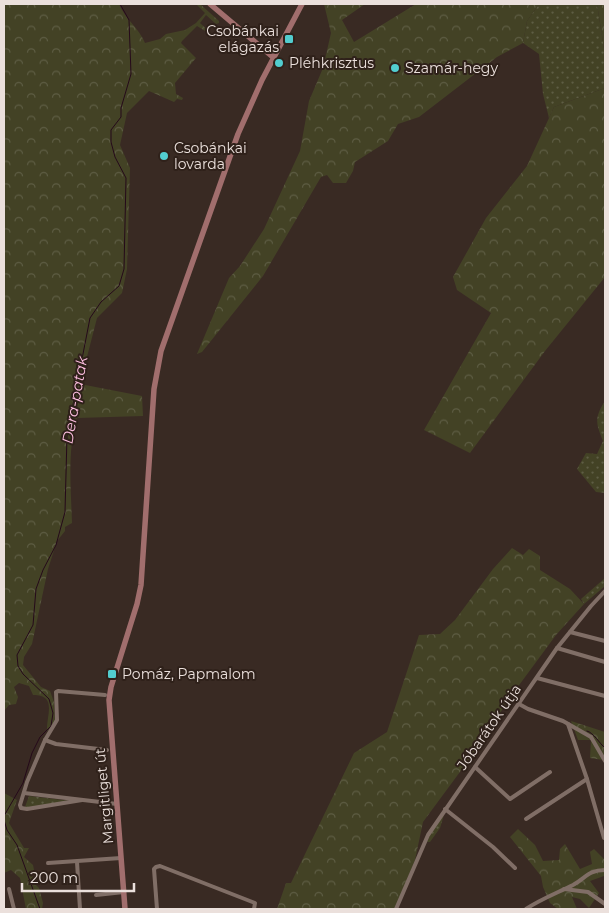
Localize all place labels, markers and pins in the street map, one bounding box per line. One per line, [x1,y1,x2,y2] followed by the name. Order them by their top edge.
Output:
[206,22,279,56] place label: Csobánkai elágazás
[283,33,295,45] marker: Csobánkai elágazás
[289,54,374,72] place label: Pléhkrisztus
[273,57,285,69] marker: Pléhkrisztus
[405,59,498,77] place label: Szamár-hegy
[389,62,401,74] marker: Szamár-hegy
[174,139,247,173] place label: Csobánkai lovarda
[158,150,170,162] marker: Csobánkai lovarda
[122,665,256,683] place label: Pomáz, Papmalom
[106,668,118,680] marker: Pomáz, Papmalom

